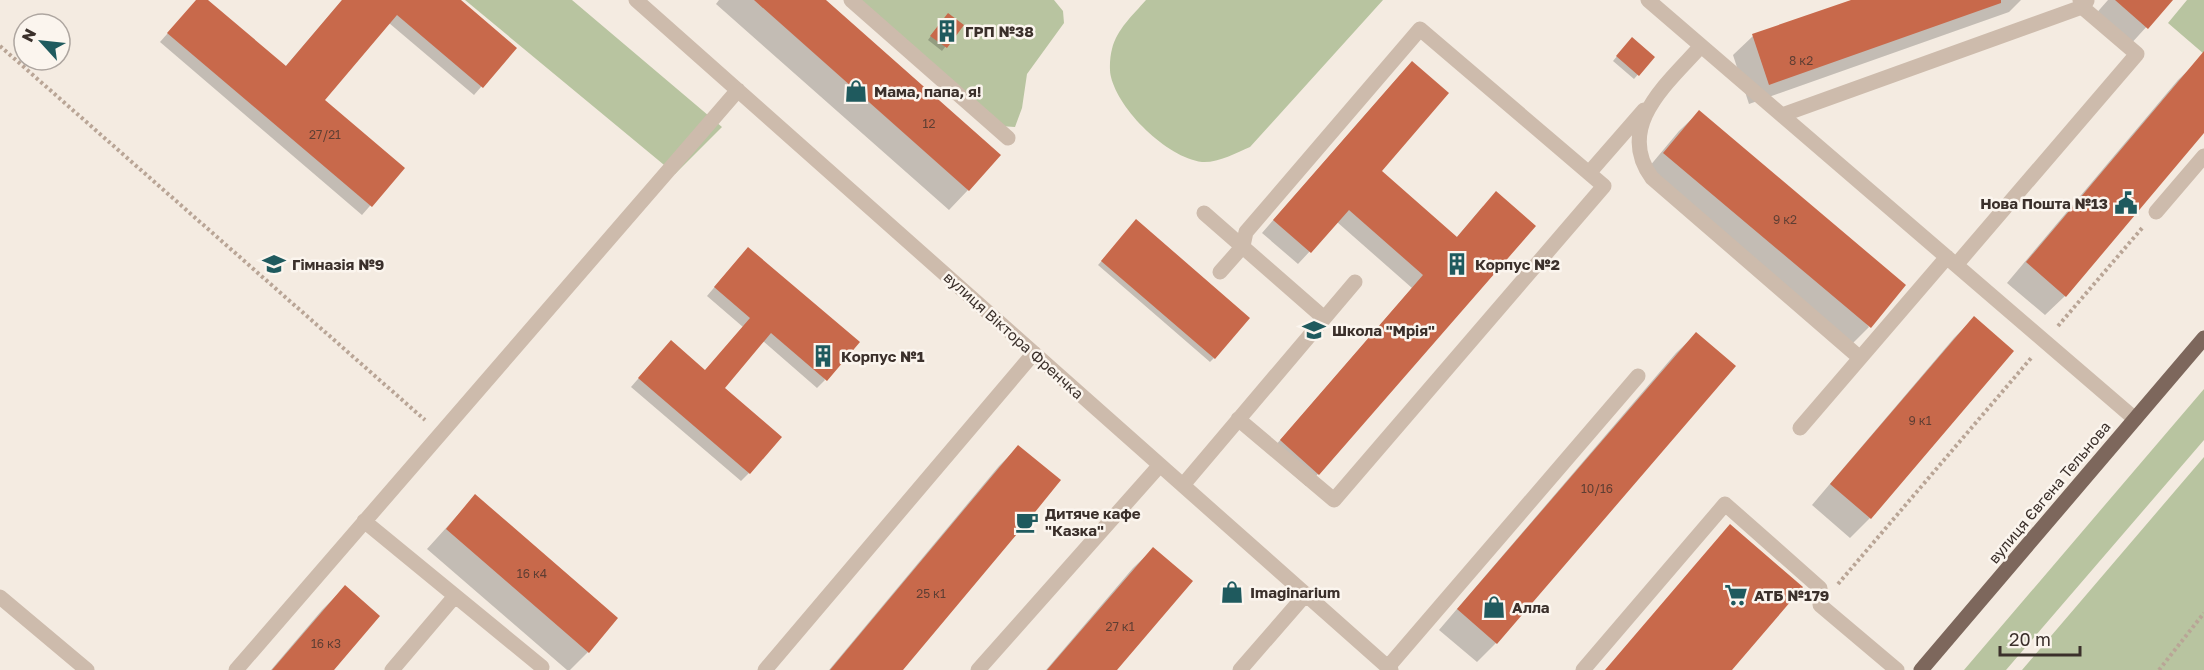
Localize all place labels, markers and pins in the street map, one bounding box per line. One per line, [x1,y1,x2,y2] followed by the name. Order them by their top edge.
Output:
[934,18,960,44] building icon: ГРП №38
[965,22,1034,40] place label: ГРП №38
[843,78,869,104] shop icon: Мама, папа, я!
[874,82,982,100] place label: Мама, папа, я!
[2113,190,2139,216] public building icon: Нова Пошта №13
[1980,194,2108,212] place label: Нова Пошта №13
[261,251,287,277] school or university icon: Гімназія №9
[1444,251,1470,277] building icon: Корпус №2
[292,255,384,273] place label: Гімназія №9
[1475,255,1560,273] place label: Корпус №2
[1301,317,1327,343] school or university icon: Школа "Мрія"
[1332,321,1435,339] place label: Школа "Мрія"
[810,343,836,369] building icon: Корпус №1
[841,347,925,365] place label: Корпус №1
[1045,504,1141,539] place label: Дитяче кафе "Казка"
[1014,509,1040,535] cafe icon: Дитяче кафе "Казка"
[1219,579,1245,605] shop icon: Imaginarium
[1723,582,1749,608] supermarket icon: АТБ №179
[1250,583,1340,601] place label: Imaginarium
[1754,586,1829,604] place label: АТБ №179
[1481,594,1507,620] shop icon: Алла
[1512,598,1550,616] place label: Алла

